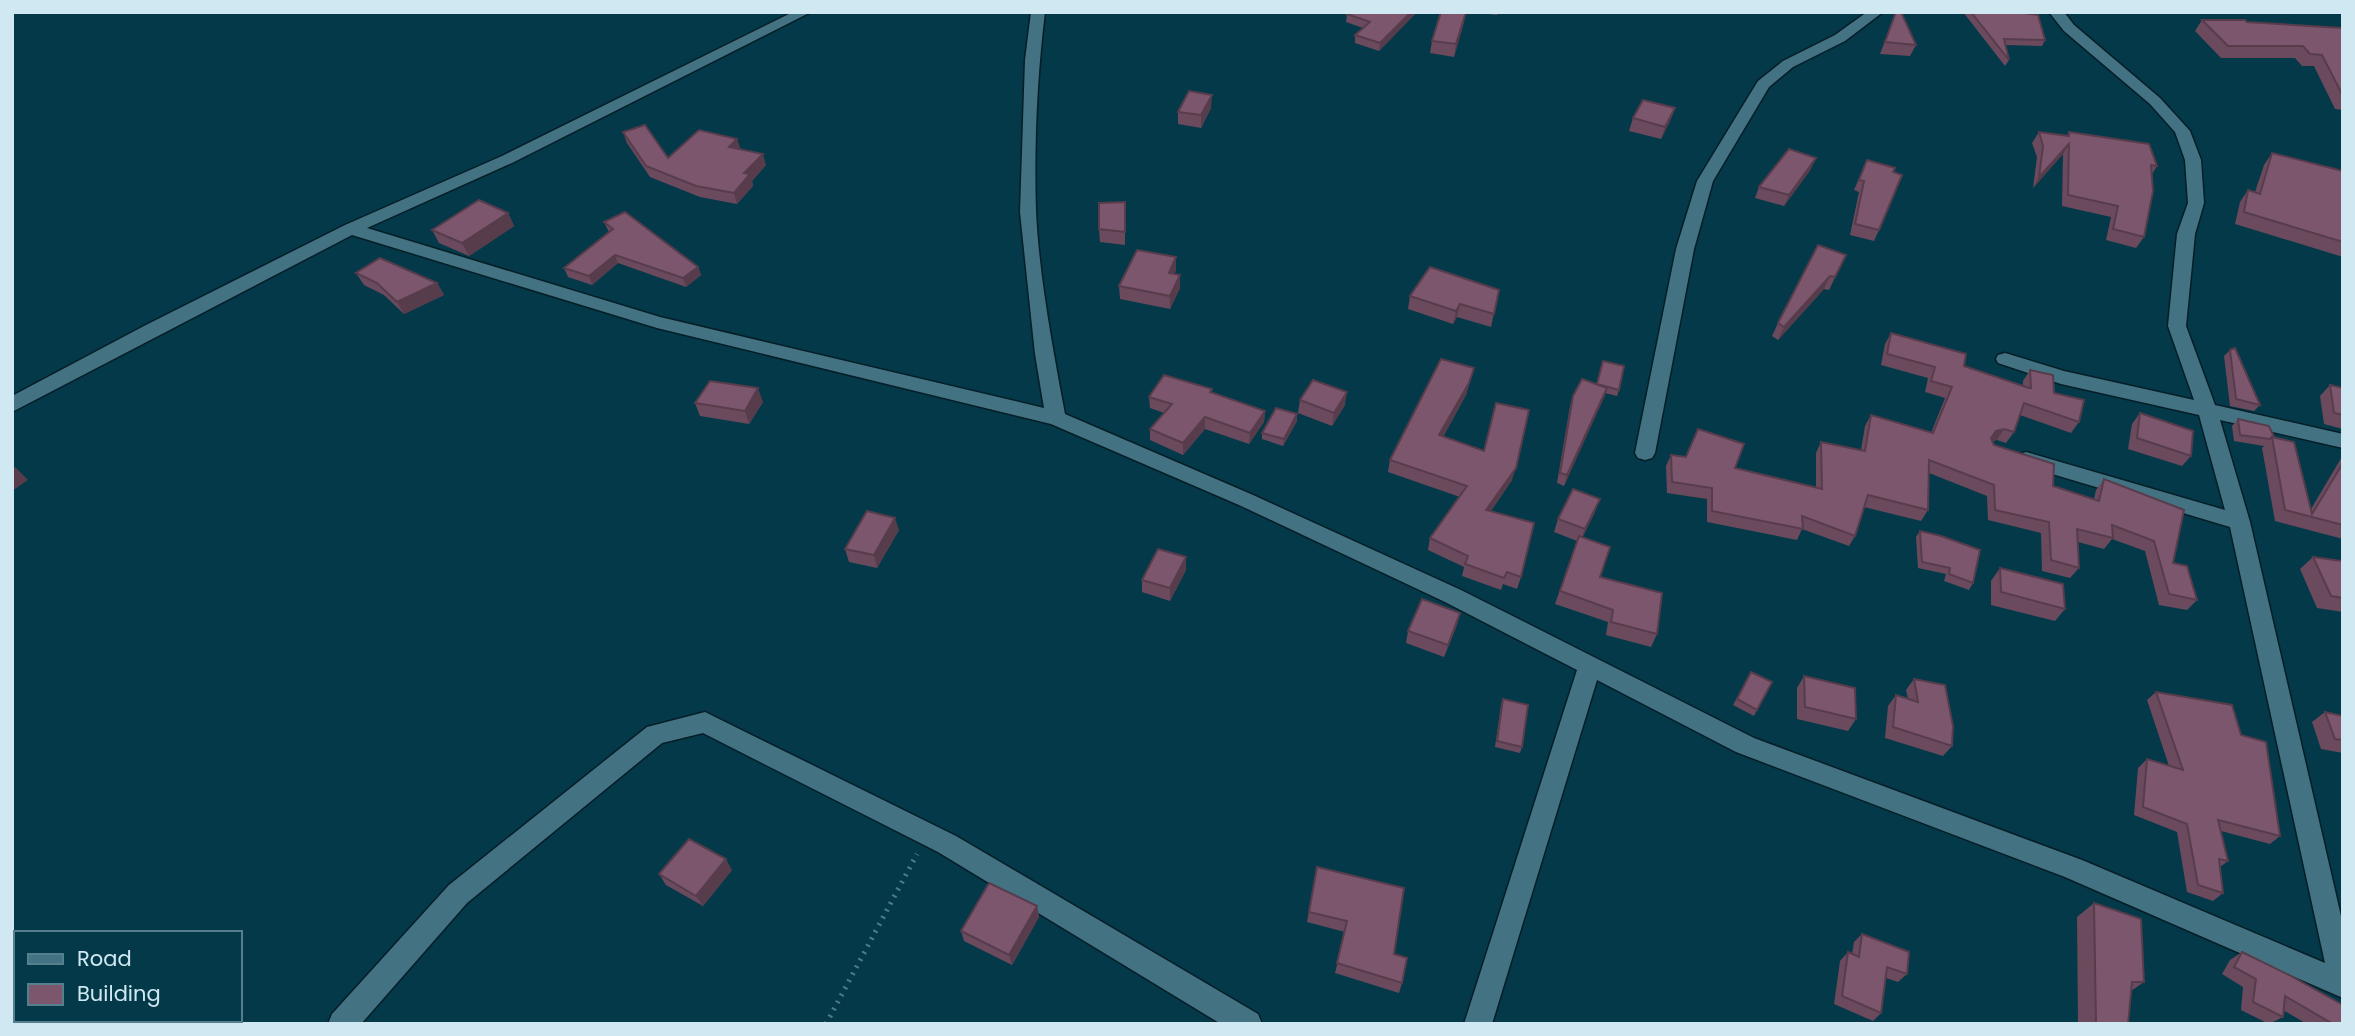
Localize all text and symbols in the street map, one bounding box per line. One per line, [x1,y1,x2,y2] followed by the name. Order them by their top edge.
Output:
[14,931,242,1022] legend
[77,944,132,973] text: Road
[77,979,161,1008] text: Building

